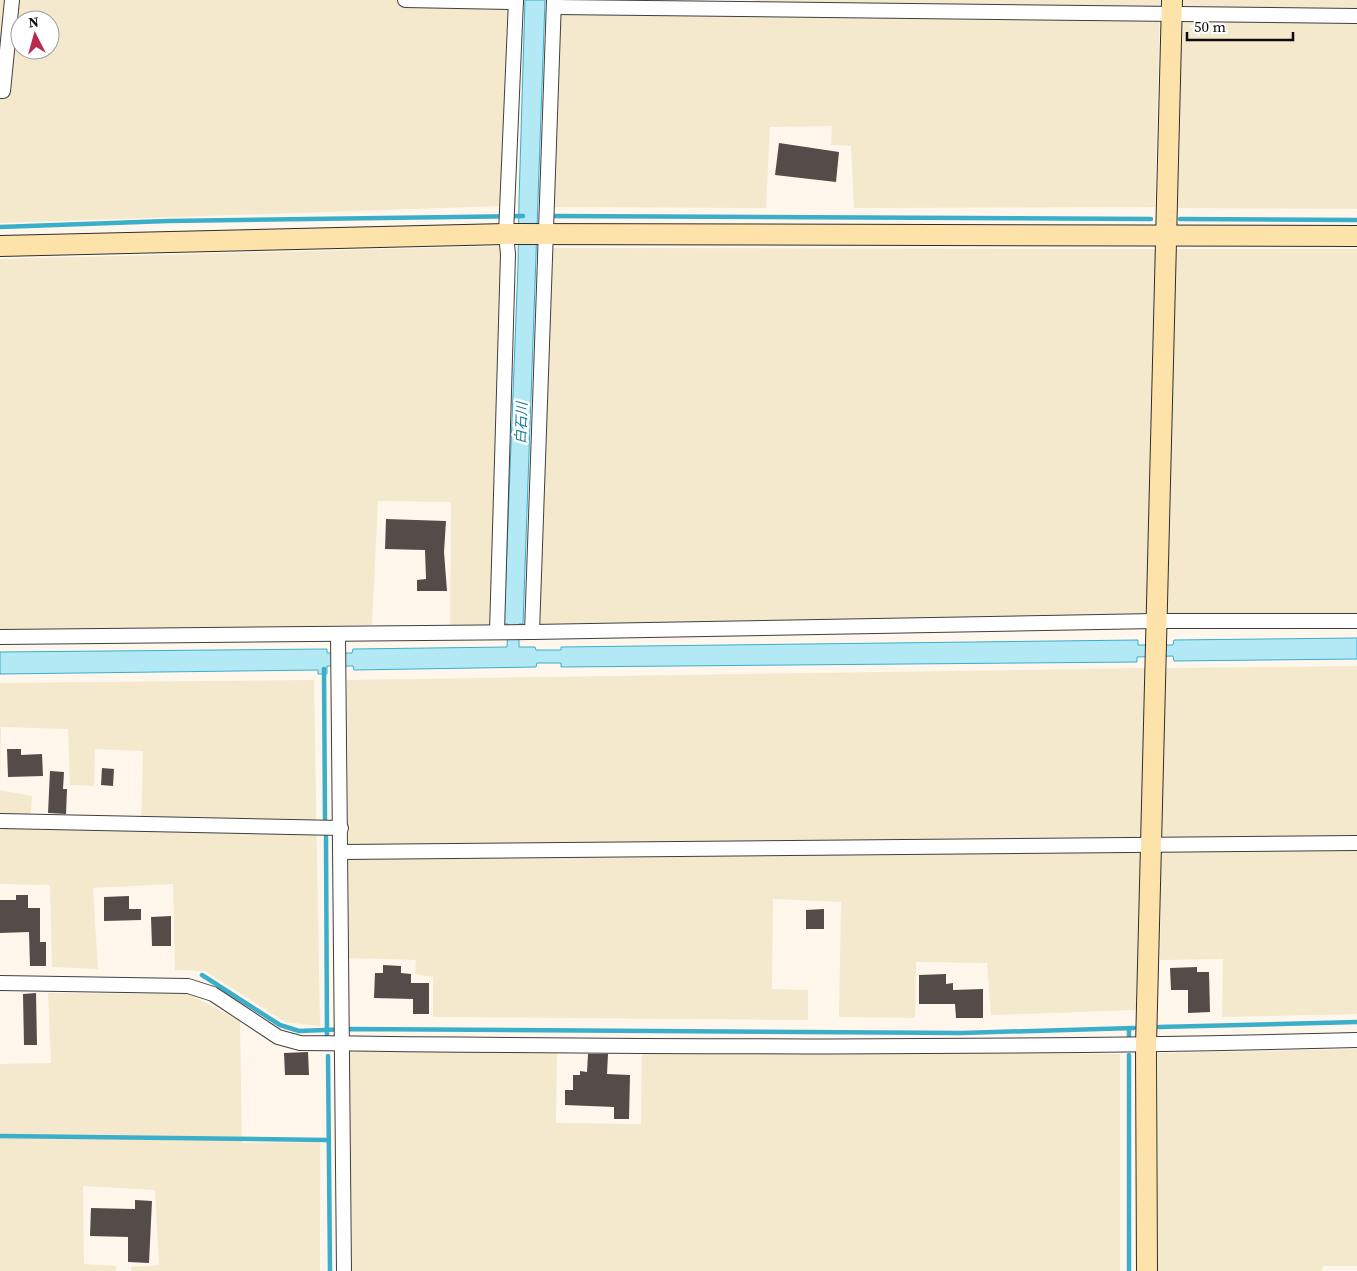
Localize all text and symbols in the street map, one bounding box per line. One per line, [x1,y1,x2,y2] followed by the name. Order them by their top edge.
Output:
[10,10,60,60] north arrow
[1187,10,1293,42] scale bar
[28,12,40,33] text: N
[1194,16,1226,37] text: 50 m
[510,400,532,444] water label: 白石川

